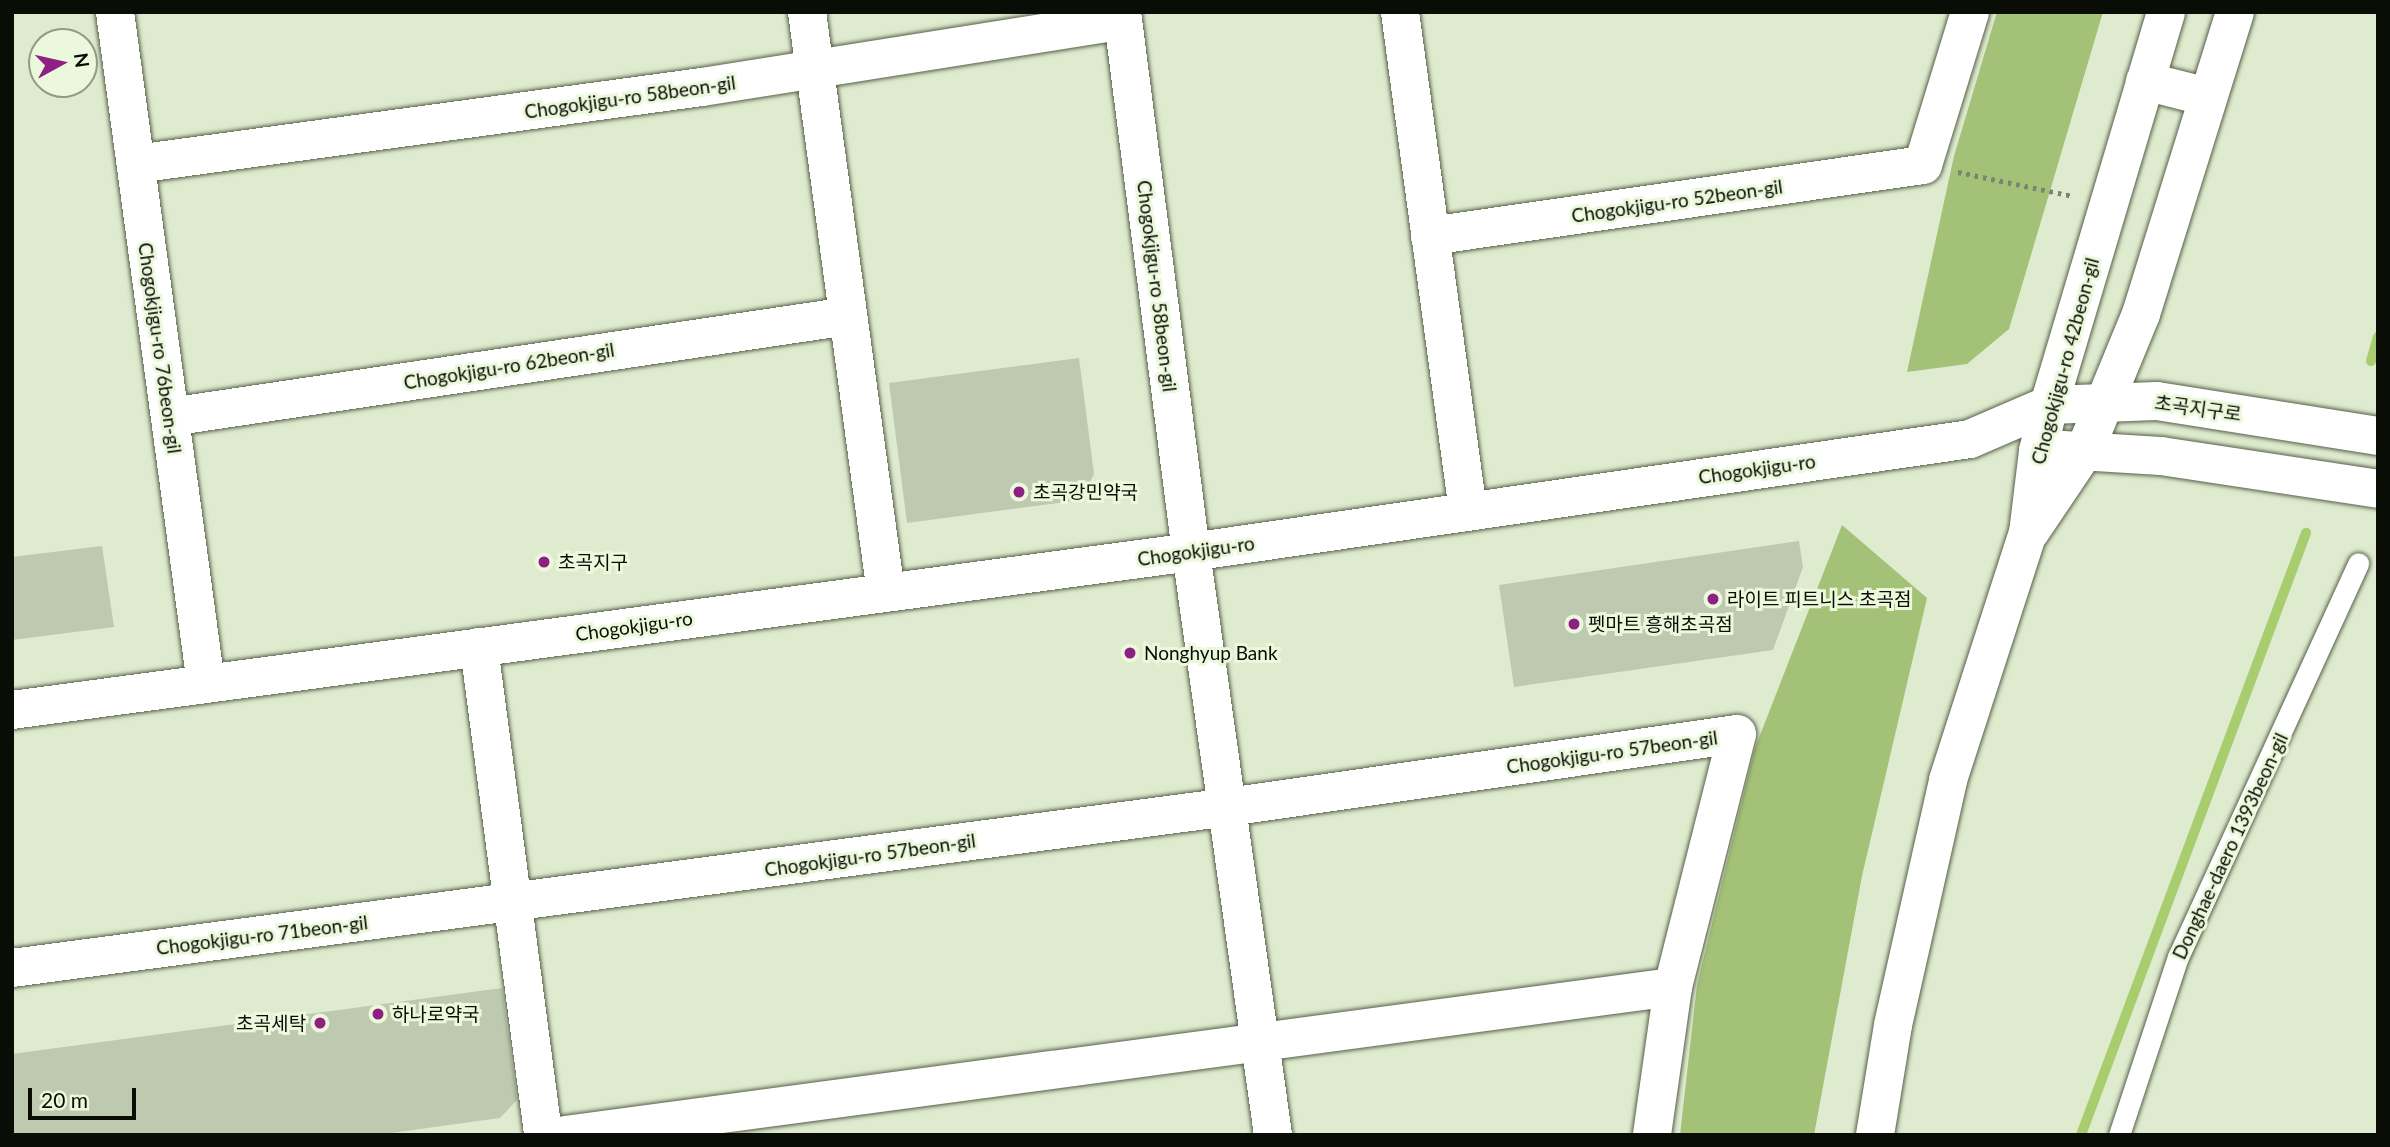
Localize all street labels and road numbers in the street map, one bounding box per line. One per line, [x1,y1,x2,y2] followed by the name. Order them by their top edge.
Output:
[523,71,737,123] street label: Chogokjigu-ro 58beon-gil
[1570,175,1784,227] street label: Chogokjigu-ro 52beon-gil
[1133,179,1181,393] street label: Chogokjigu-ro 58beon-gil
[134,241,186,455] street label: Chogokjigu-ro 76beon-gil
[2026,255,2104,467] street label: Chogokjigu-ro 42beon-gil
[402,338,616,394] street label: Chogokjigu-ro 62beon-gil
[2153,391,2243,425] street label: 초곡지구로
[1697,449,1817,489] street label: Chogokjigu-ro
[1136,531,1256,571] street label: Chogokjigu-ro
[574,606,694,646] street label: Chogokjigu-ro
[1505,726,1719,778] street label: Chogokjigu-ro 57beon-gil
[2167,729,2293,963] street label: Donghae-daero 1393beon-gil
[763,829,977,881] street label: Chogokjigu-ro 57beon-gil
[155,911,369,959] street label: Chogokjigu-ro 71beon-gil

